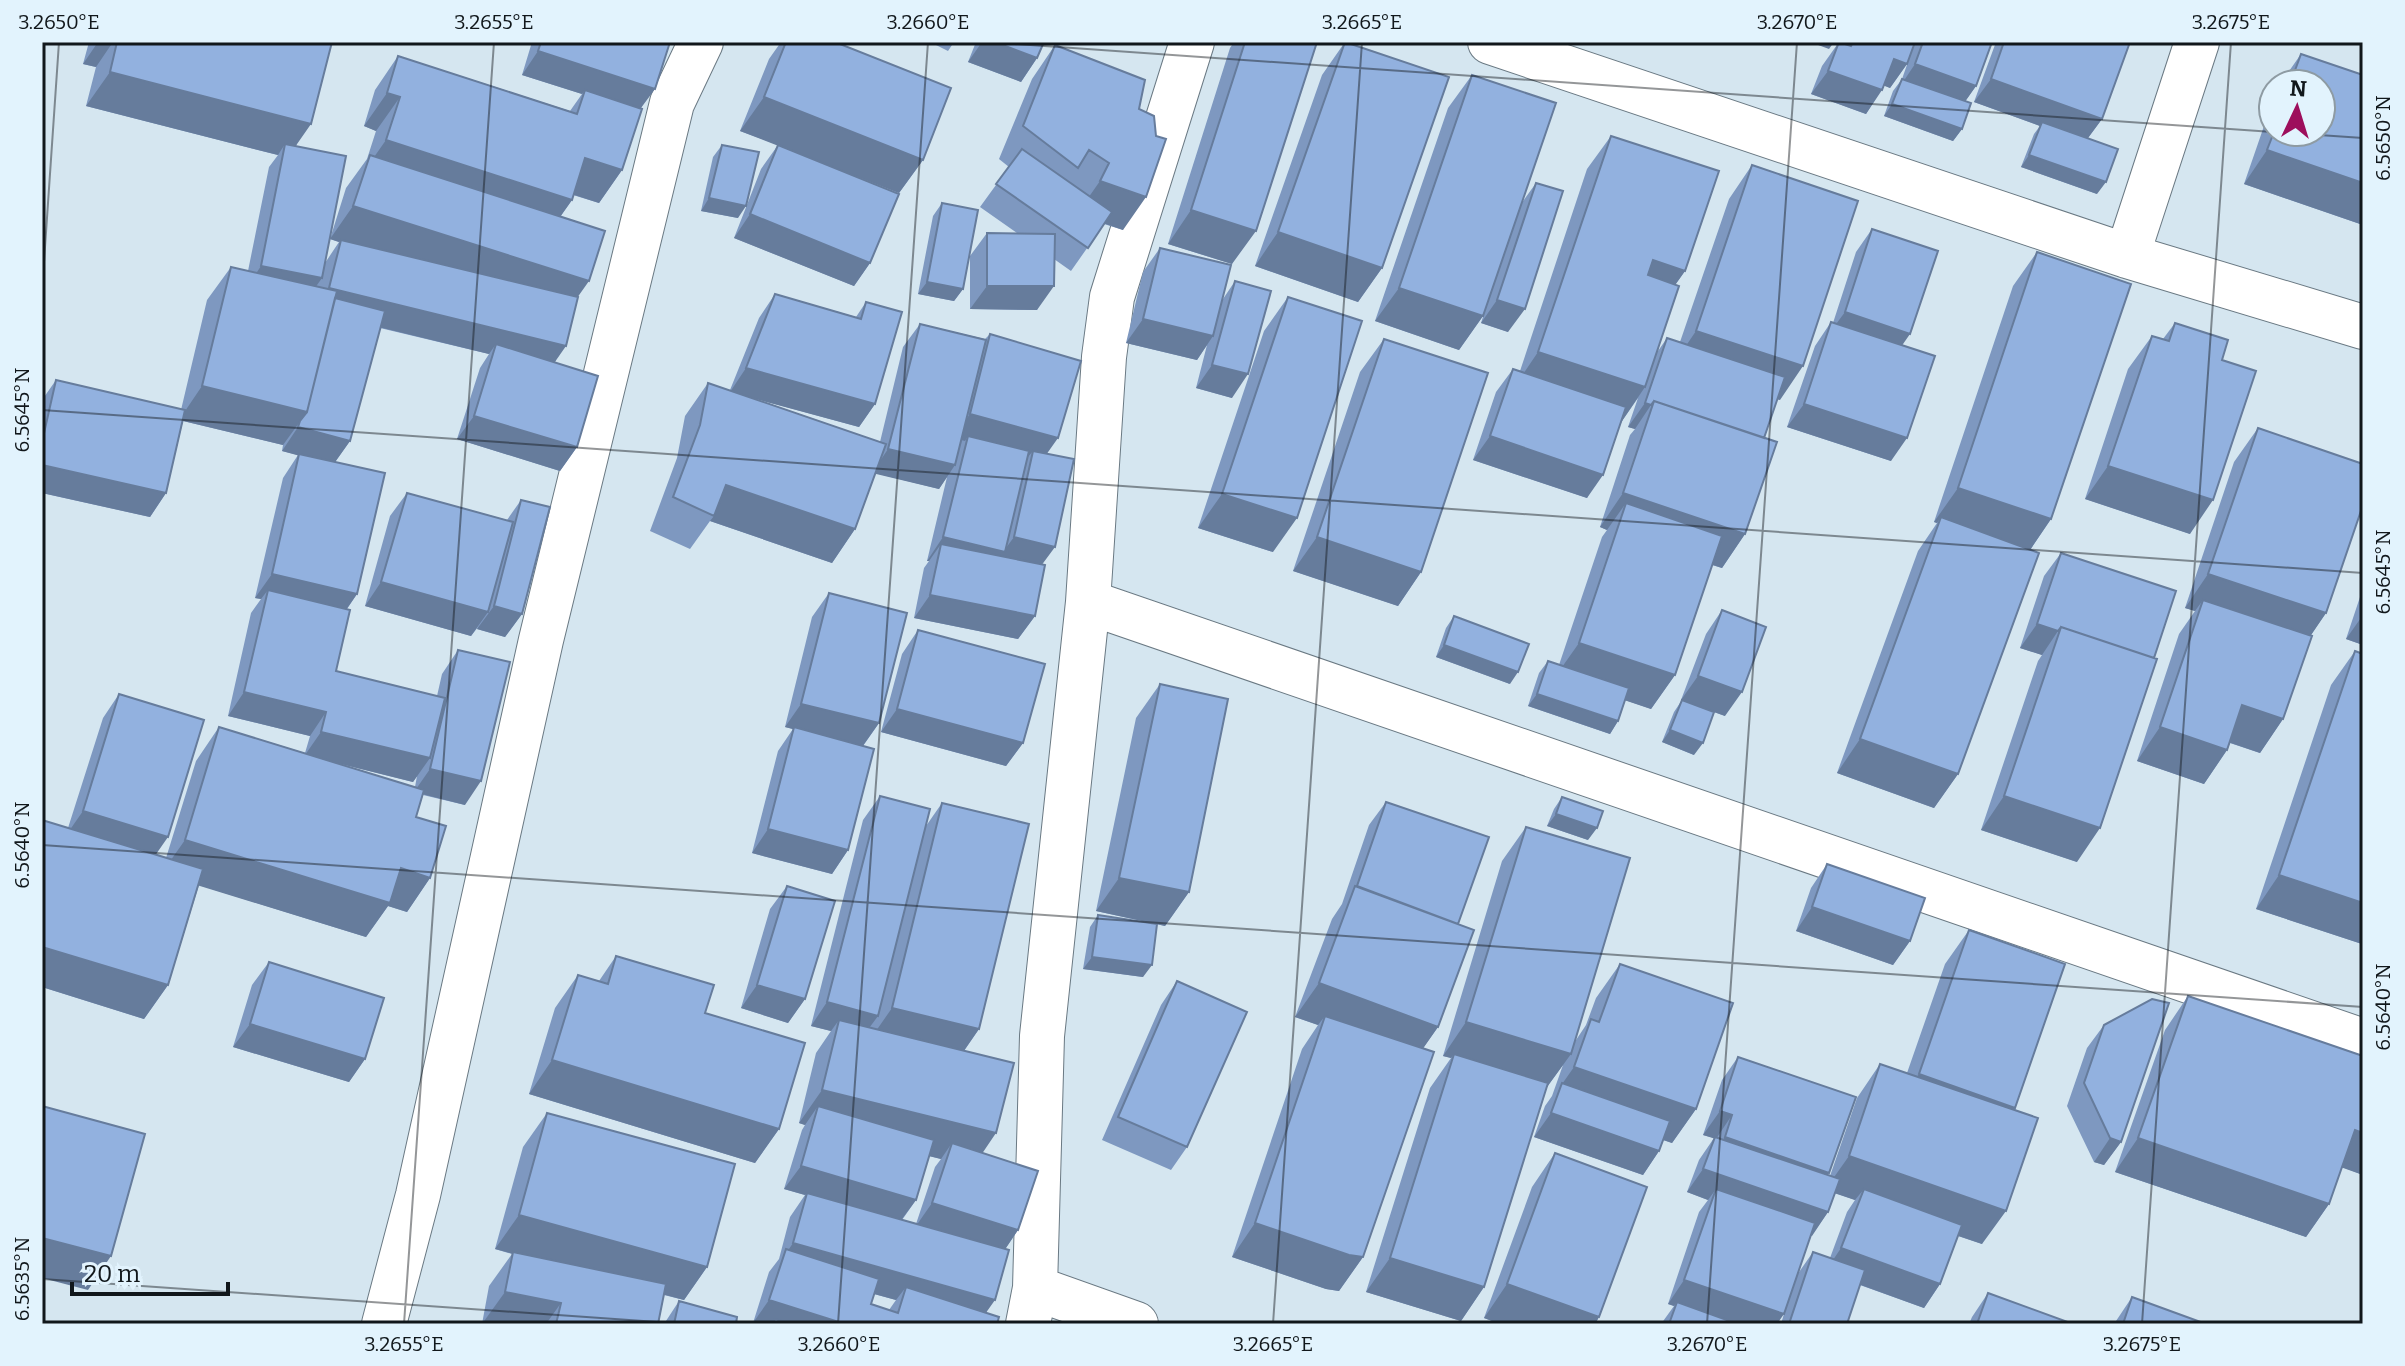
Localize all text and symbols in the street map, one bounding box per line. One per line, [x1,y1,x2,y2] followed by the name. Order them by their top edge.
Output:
[18,10,100,34] text: 3.2650°E
[454,10,534,34] text: 3.2655°E
[887,10,970,34] text: 3.2660°E
[1322,10,1402,34] text: 3.2665°E
[1757,10,1837,34] text: 3.2670°E
[2192,10,2270,34] text: 3.2675°E
[2257,68,2337,148] north arrow
[2289,74,2308,103] text: N
[2371,95,2395,181] text: 6.5650°N
[10,367,34,453] text: 6.5645°N
[2371,529,2395,615] text: 6.5645°N
[10,801,34,889] text: 6.5640°N
[2371,963,2395,1051] text: 6.5640°N
[10,1237,34,1321] text: 6.5635°N
[72,1246,228,1296] scale bar
[84,1260,140,1288] text: 20 m
[364,1332,444,1356] text: 3.2655°E
[798,1332,881,1356] text: 3.2660°E
[1233,1332,1313,1356] text: 3.2665°E
[1667,1332,1747,1356] text: 3.2670°E
[2103,1332,2181,1356] text: 3.2675°E

